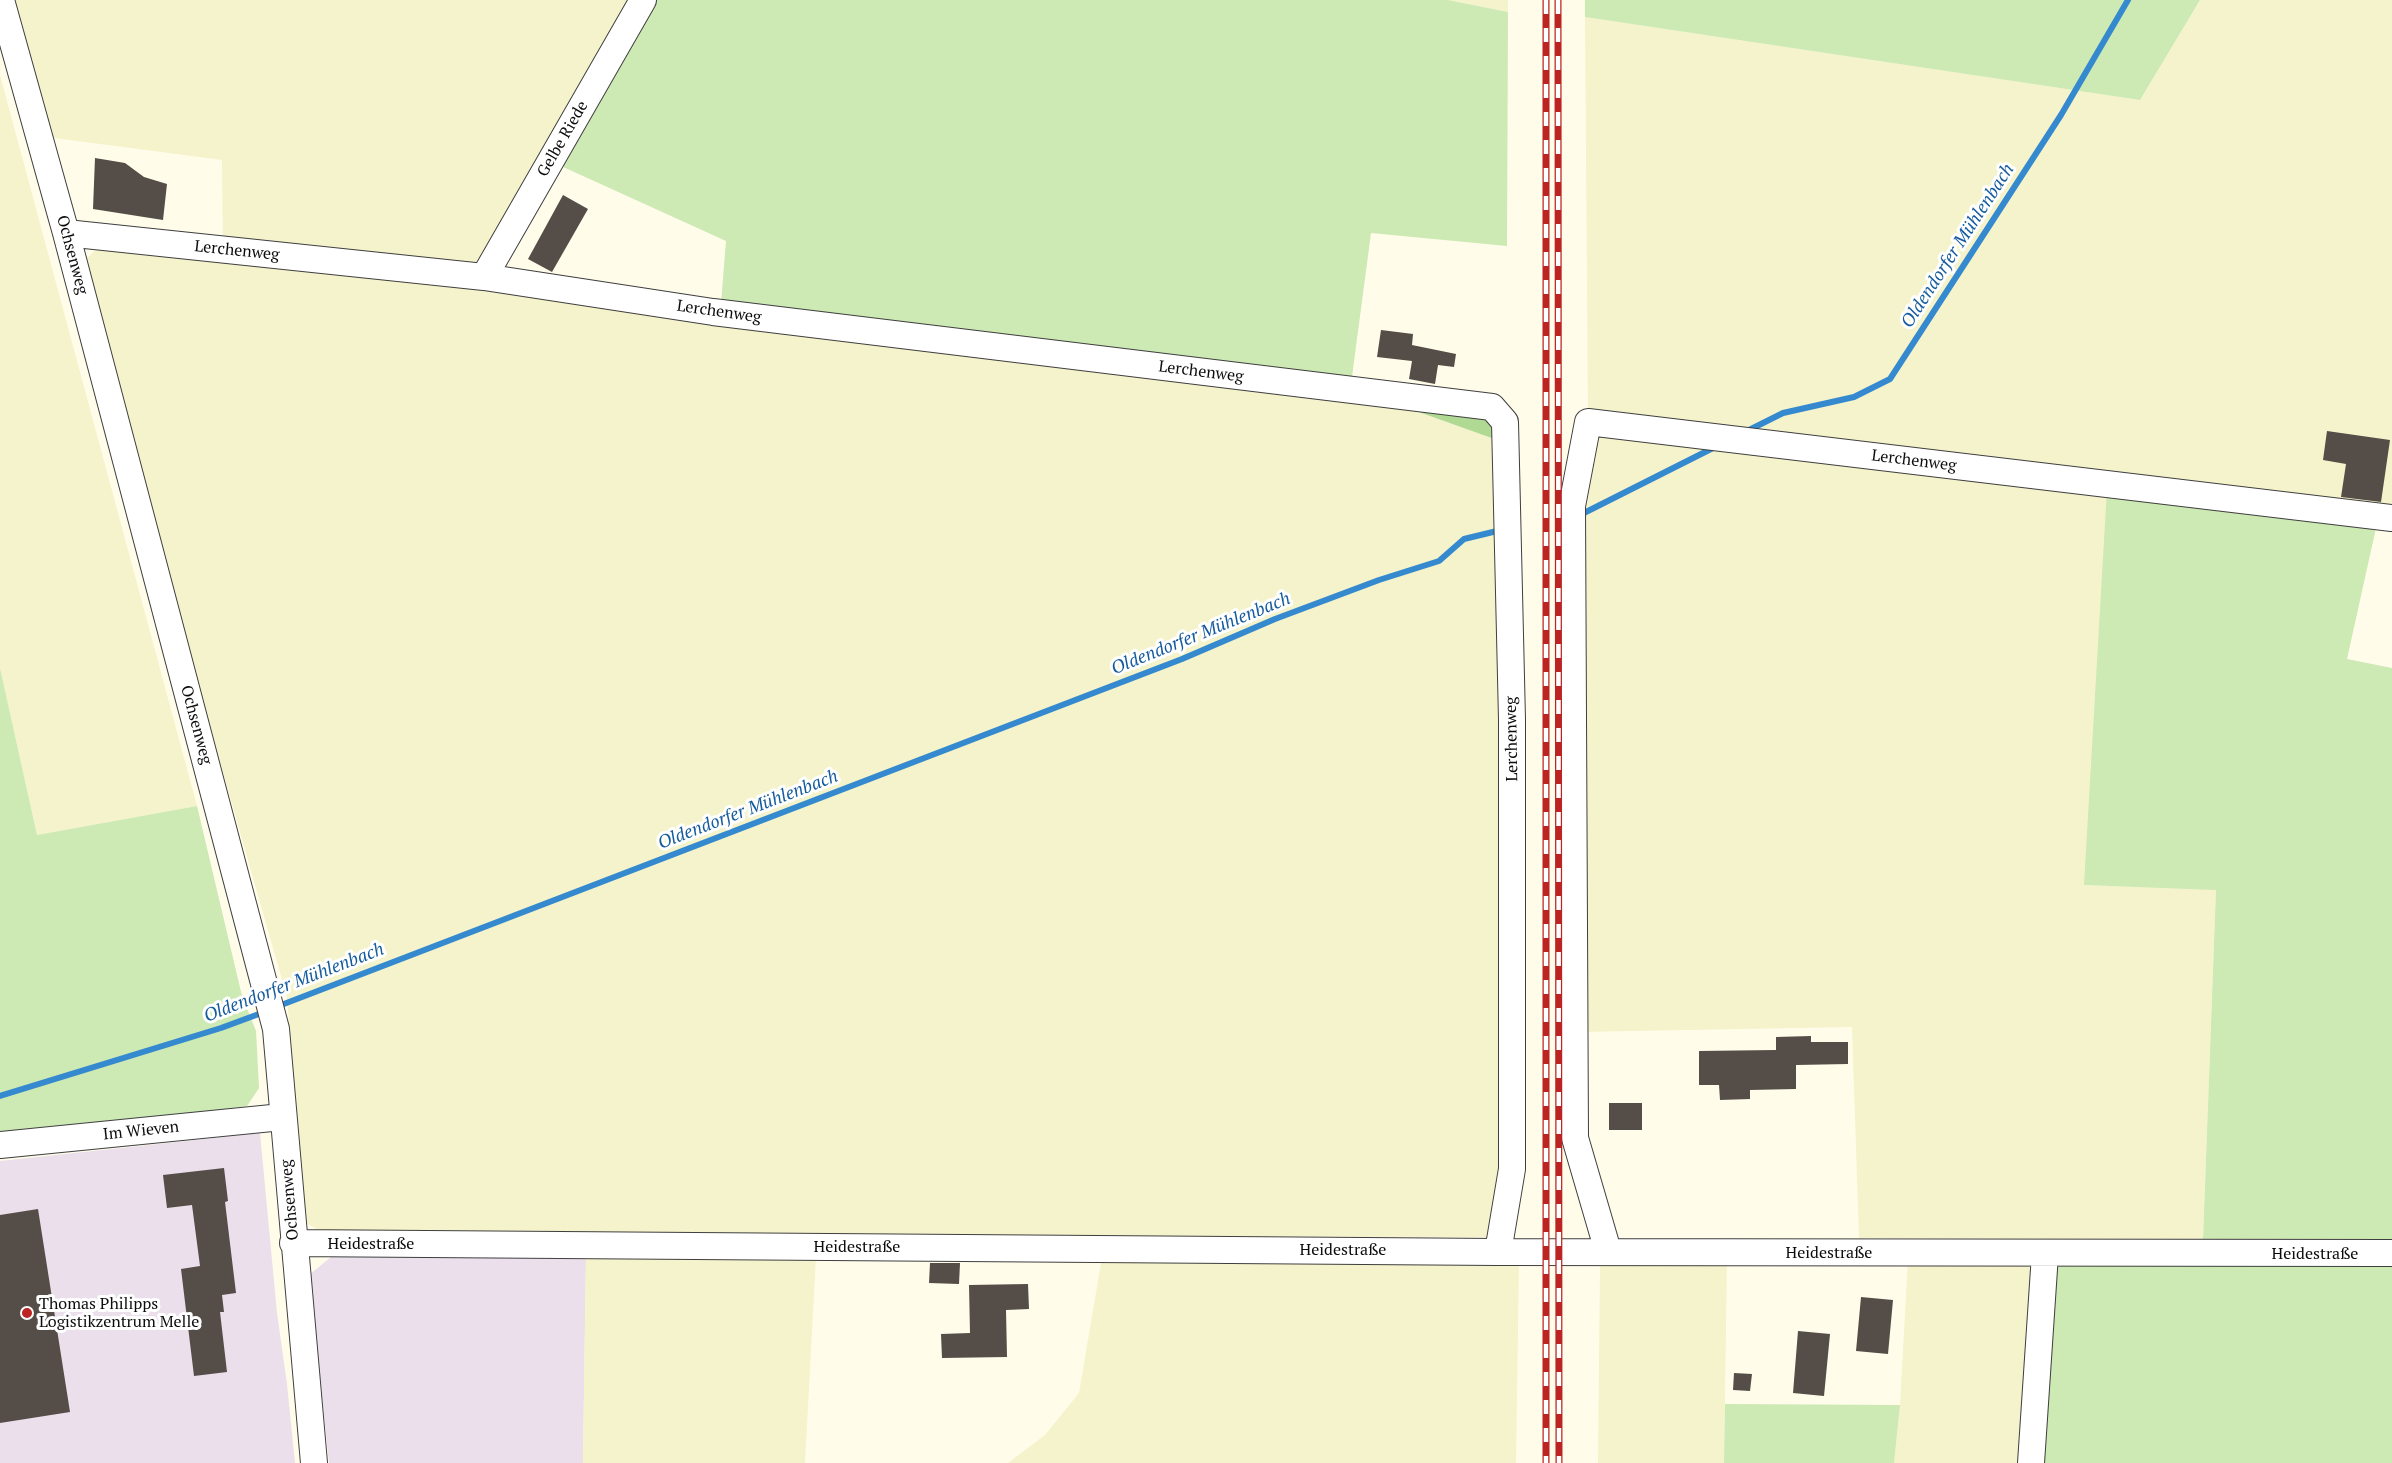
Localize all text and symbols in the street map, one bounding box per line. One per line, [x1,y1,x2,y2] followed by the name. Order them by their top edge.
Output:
[534,98,592,180] street label: Gelbe Riede
[1897,160,2019,332] water label: Oldendorfer Mühlenbach
[52,213,92,297] street label: Ochsenweg
[194,237,280,265] street label: Lerchenweg
[675,297,763,327] street label: Lerchenweg
[1157,357,1245,387] street label: Lerchenweg
[1870,446,1958,476] street label: Lerchenweg
[1108,588,1294,680] water label: Oldendorfer Mühlenbach
[176,683,216,767] street label: Ochsenweg
[1502,696,1522,782] street label: Lerchenweg
[655,766,841,854] water label: Oldendorfer Mühlenbach
[201,939,387,1027] water label: Oldendorfer Mühlenbach
[102,1117,180,1145] street label: Im Wieven
[277,1159,303,1241] street label: Ochsenweg
[328,1234,414,1254] street label: Heidestraße
[814,1237,900,1257] street label: Heidestraße
[1300,1240,1386,1260] street label: Heidestraße
[1786,1243,1872,1263] street label: Heidestraße
[2272,1244,2358,1264] street label: Heidestraße
[39,1294,199,1332] place label: Thomas Philipps Logistikzentrum Melle
[20,1306,34,1320] marker: Thomas Philipps Logistikzentrum Melle

